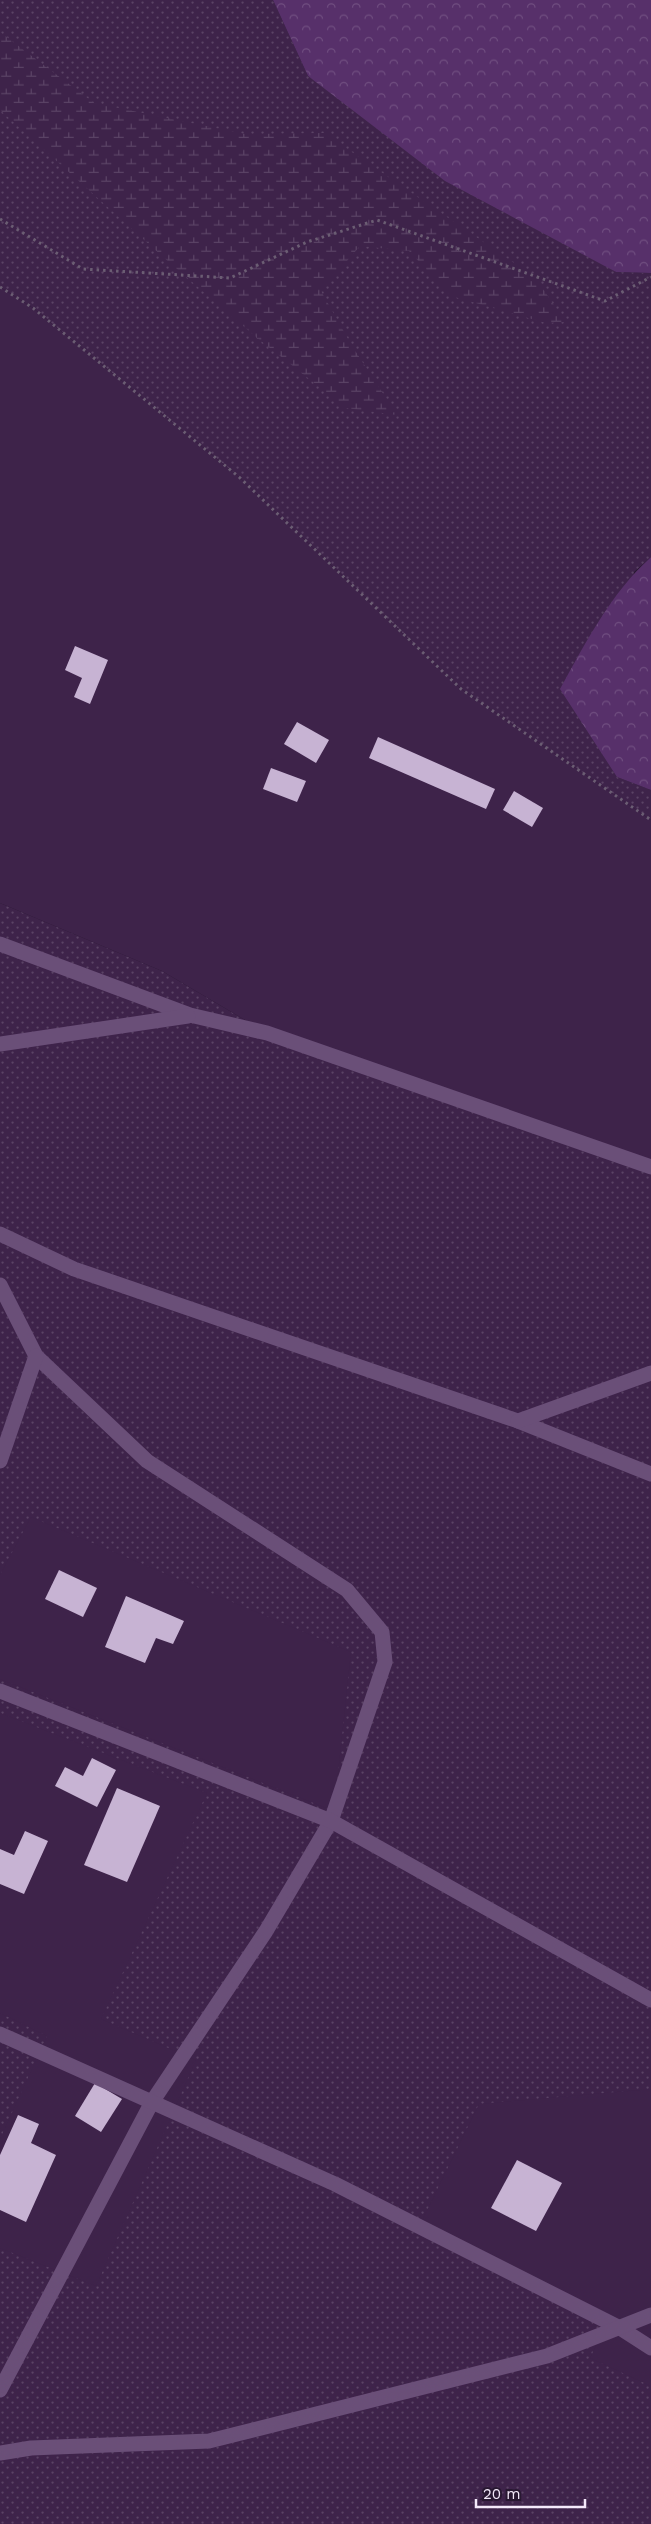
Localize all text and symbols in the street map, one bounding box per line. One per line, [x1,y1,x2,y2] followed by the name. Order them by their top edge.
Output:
[476,2476,585,2508] scale bar
[483,2485,521,2503] text: 20 m

